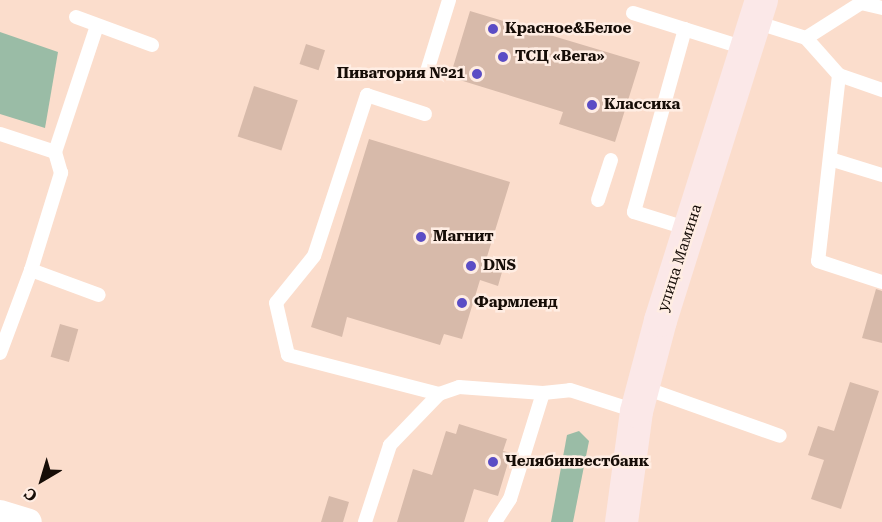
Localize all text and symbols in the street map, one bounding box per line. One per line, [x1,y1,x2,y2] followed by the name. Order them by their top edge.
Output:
[505,20,631,38] place label: Красное&Белое
[486,22,500,36] marker: Красное&Белое
[515,48,605,66] place label: ТСЦ «Вега»
[496,50,510,64] marker: ТСЦ «Вега»
[337,65,465,83] place label: Пиватория №21
[470,67,484,81] marker: Пиватория №21
[604,96,680,114] place label: Классика
[585,98,599,112] marker: Классика
[654,202,706,314] street label: улица Мамина
[433,228,494,246] place label: Магнит
[414,230,428,244] marker: Магнит
[483,257,516,275] place label: DNS
[464,259,478,273] marker: DNS
[474,294,558,312] place label: Фармленд
[455,296,469,310] marker: Фармленд
[12,450,72,510] north arrow
[505,453,649,471] place label: Челябинвестбанк
[486,455,500,469] marker: Челябинвестбанк
[20,484,41,506] text: С

